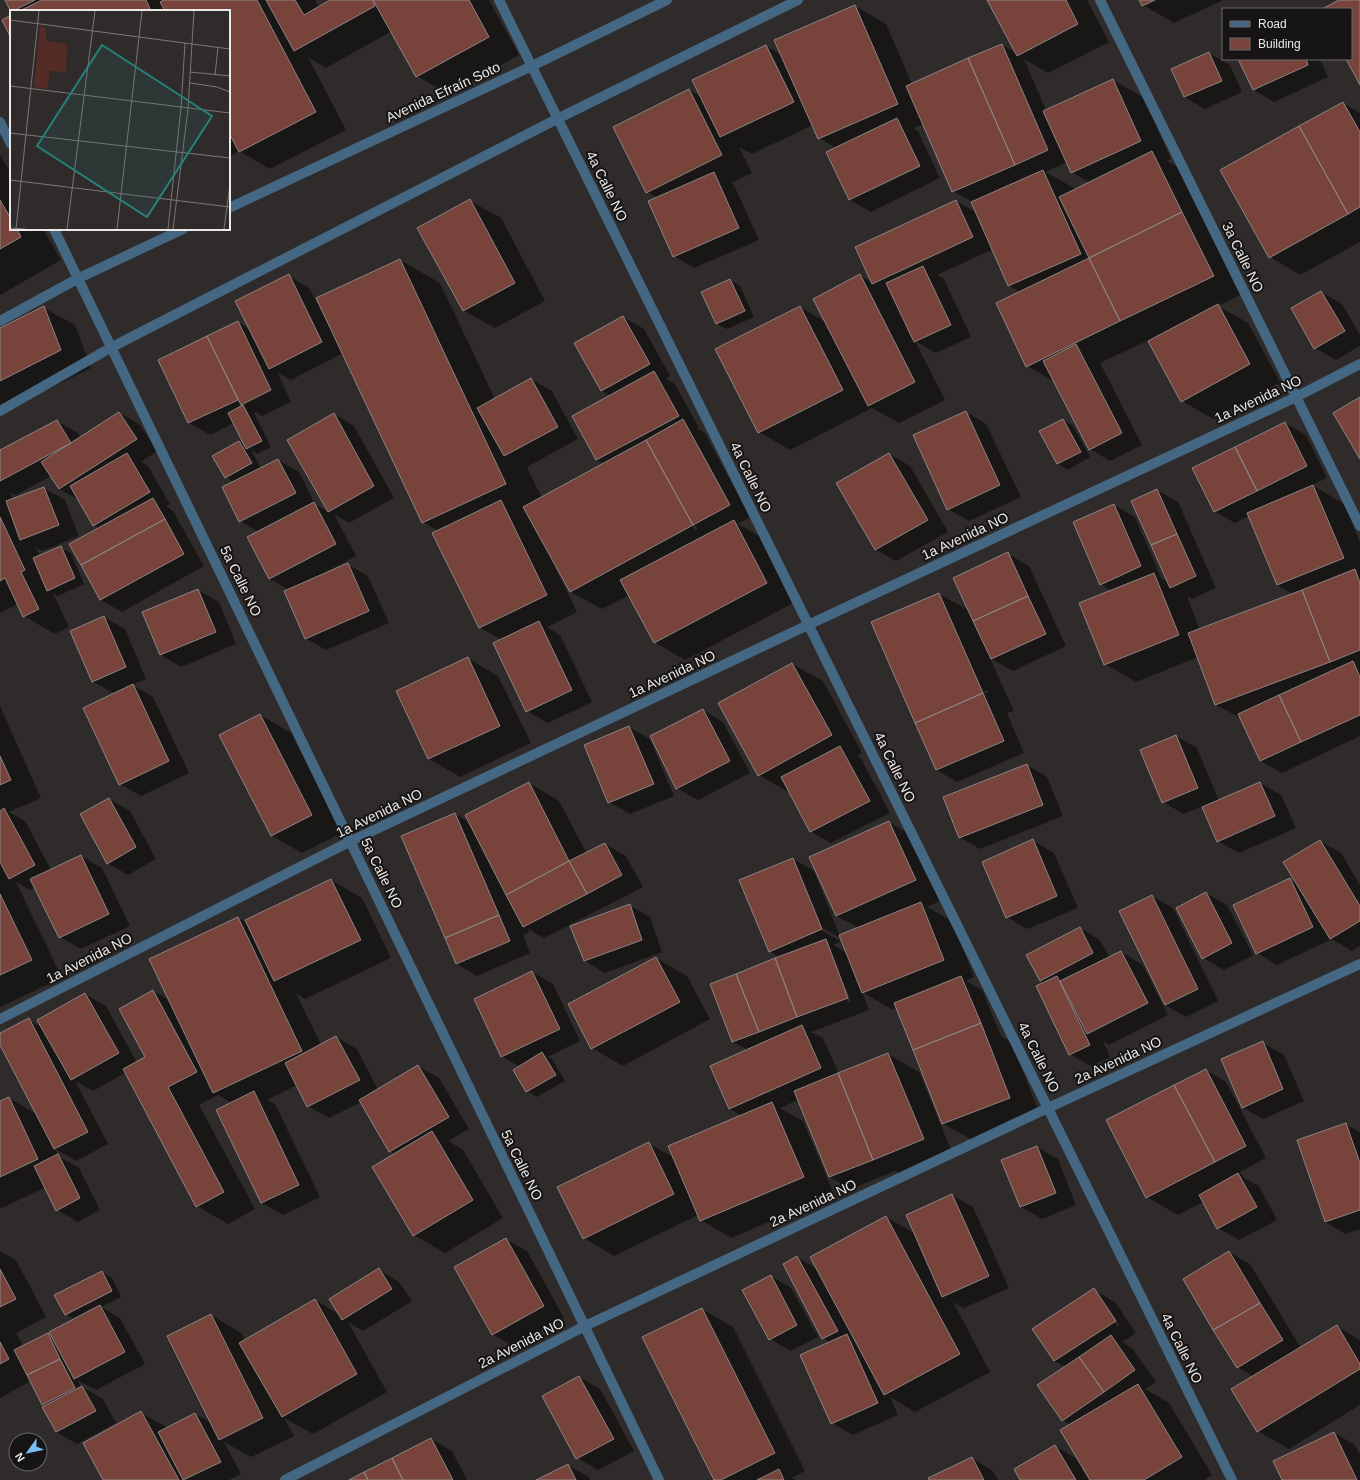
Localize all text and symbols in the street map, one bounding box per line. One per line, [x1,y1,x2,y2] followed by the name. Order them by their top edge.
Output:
[1222,8,1352,60] legend
[10,10,230,230] inset map
[1258,17,1287,31] text: Road
[1258,37,1301,51] text: Building
[383,58,503,126] street label: Avenida Efraín Soto
[583,148,631,224] street label: 4a Calle NO
[1219,219,1267,295] street label: 3a Calle NO
[1212,372,1304,426] street label: 1a Avenida NO
[727,439,775,515] street label: 4a Calle NO
[919,509,1011,563] street label: 1a Avenida NO
[217,543,265,619] street label: 5a Calle NO
[626,647,718,701] street label: 1a Avenida NO
[871,729,919,805] street label: 4a Calle NO
[333,785,425,841] street label: 1a Avenida NO
[358,835,406,911] street label: 5a Calle NO
[44,930,135,986] street label: 1a Avenida NO
[1015,1019,1063,1095] street label: 4a Calle NO
[1072,1033,1164,1087] street label: 2a Avenida NO
[498,1127,546,1203] street label: 5a Calle NO
[767,1176,859,1230] street label: 2a Avenida NO
[1158,1310,1206,1386] street label: 4a Calle NO
[476,1315,567,1371] street label: 2a Avenida NO
[8,1432,48,1472] north arrow
[12,1451,27,1464] text: N

